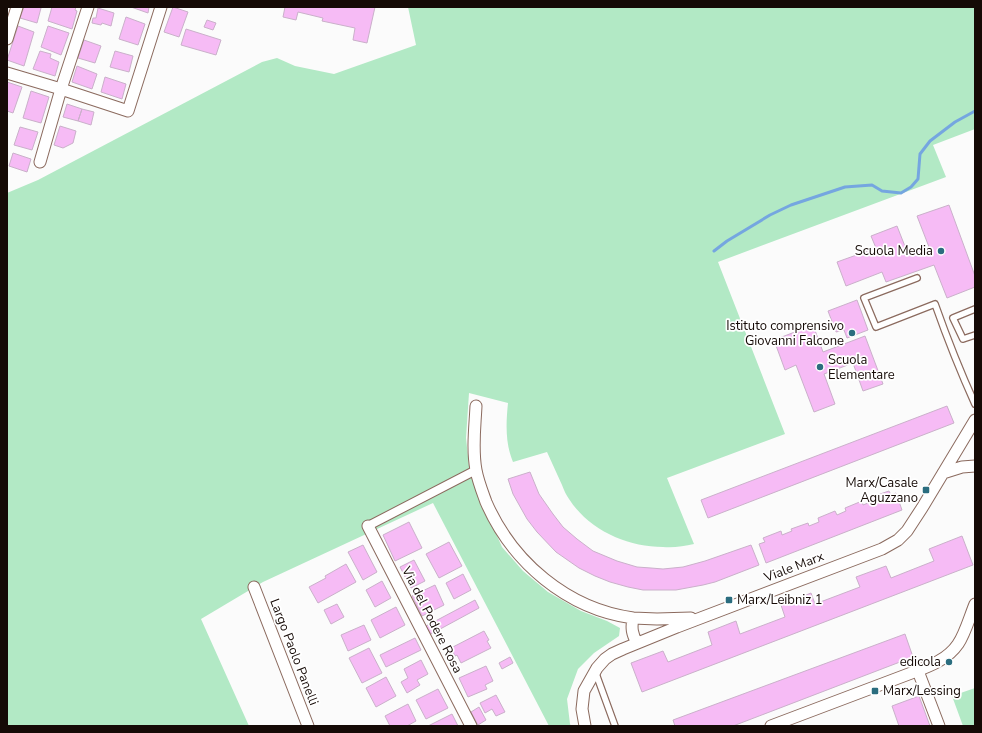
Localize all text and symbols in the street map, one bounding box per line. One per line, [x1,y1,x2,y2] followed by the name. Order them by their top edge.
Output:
[855,242,933,260] place label: Scuola Media
[936,246,946,256] marker: Scuola Media
[726,317,844,350] place label: Istituto comprensivo Giovanni Falcone
[847,328,857,338] marker: Istituto comprensivo Giovanni Falcone
[828,351,895,384] place label: Scuola Elementare
[815,362,825,372] marker: Scuola Elementare
[845,474,918,507] place label: Marx/Casale Aguzzano
[921,485,931,495] marker: Marx/Casale Aguzzano
[761,547,827,587] street label: Viale Marx
[397,563,467,676] street label: Via del Podere Rosa
[737,591,822,609] place label: Marx/Leibniz 1
[724,595,734,605] marker: Marx/Leibniz 1
[265,596,323,708] street label: Largo Paolo Panelli
[900,653,941,671] place label: edicola
[944,657,954,667] marker: edicola
[883,682,961,700] place label: Marx/Lessing
[870,686,880,696] marker: Marx/Lessing

